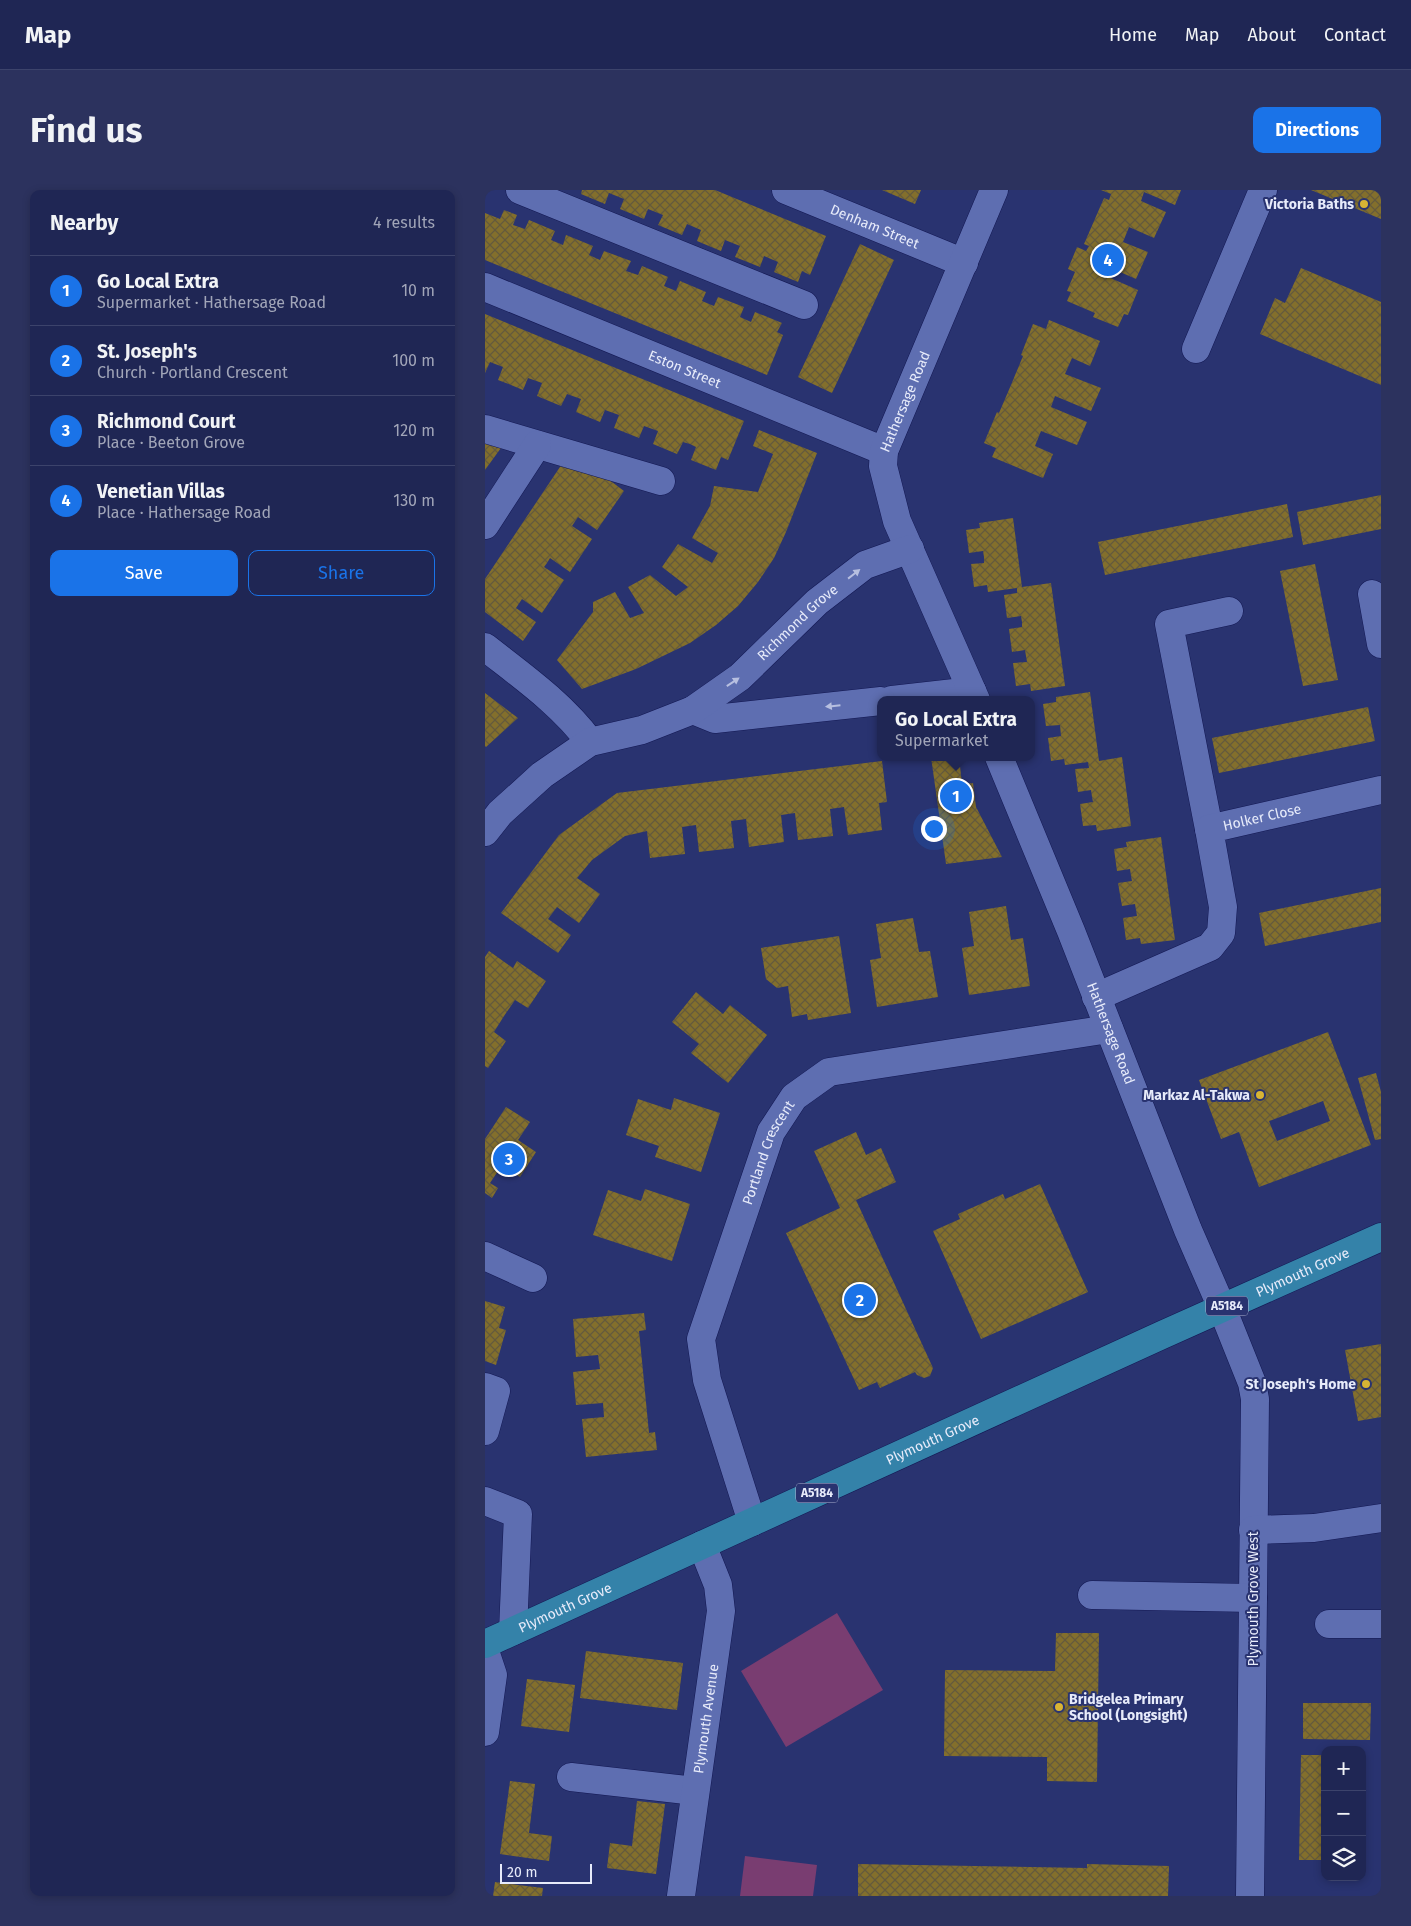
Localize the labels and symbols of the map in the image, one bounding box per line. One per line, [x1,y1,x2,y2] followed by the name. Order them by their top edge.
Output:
[1264,196,1354,213] place label: Victoria Baths
[1358,198,1370,210] marker: Victoria Baths
[828,201,923,253] street label: Denham Street
[1092,241,1124,279] pin: 4
[646,347,724,392] street label: Eston Street
[876,349,934,455] street label: Hathersage Road
[847,568,860,579] one-way arrow
[754,581,841,664] street label: Richmond Grove
[726,677,740,687] one-way arrow
[824,702,840,710] one-way arrow
[940,777,972,815] pin: 1
[1221,800,1303,834] street label: Holker Close
[921,816,947,842] your location
[1083,980,1139,1086] street label: Hathersage Road
[1143,1087,1250,1104] place label: Markaz Al-Takwa
[1254,1089,1266,1101] marker: Markaz Al-Takwa
[739,1096,799,1207] street label: Portland Crescent
[493,1140,525,1178] pin: 3
[1253,1244,1352,1300] street label: Plymouth Grove
[844,1281,876,1319] pin: 2
[1206,1296,1248,1316] road number: A5184
[1246,1376,1356,1393] place label: St Joseph's Home
[1360,1378,1372,1390] marker: St Joseph's Home
[883,1411,982,1468] street label: Plymouth Grove
[796,1484,838,1502] road number: A5184
[1245,1531,1262,1666] street label: Plymouth Grove West
[516,1579,614,1636] street label: Plymouth Grove
[690,1663,722,1775] street label: Plymouth Avenue
[1069,1691,1188,1724] place label: Bridgelea Primary School (Longsight)
[1053,1701,1065,1713] marker: Bridgelea Primary School (Longsight)
[500,1861,593,1884] scale bar

